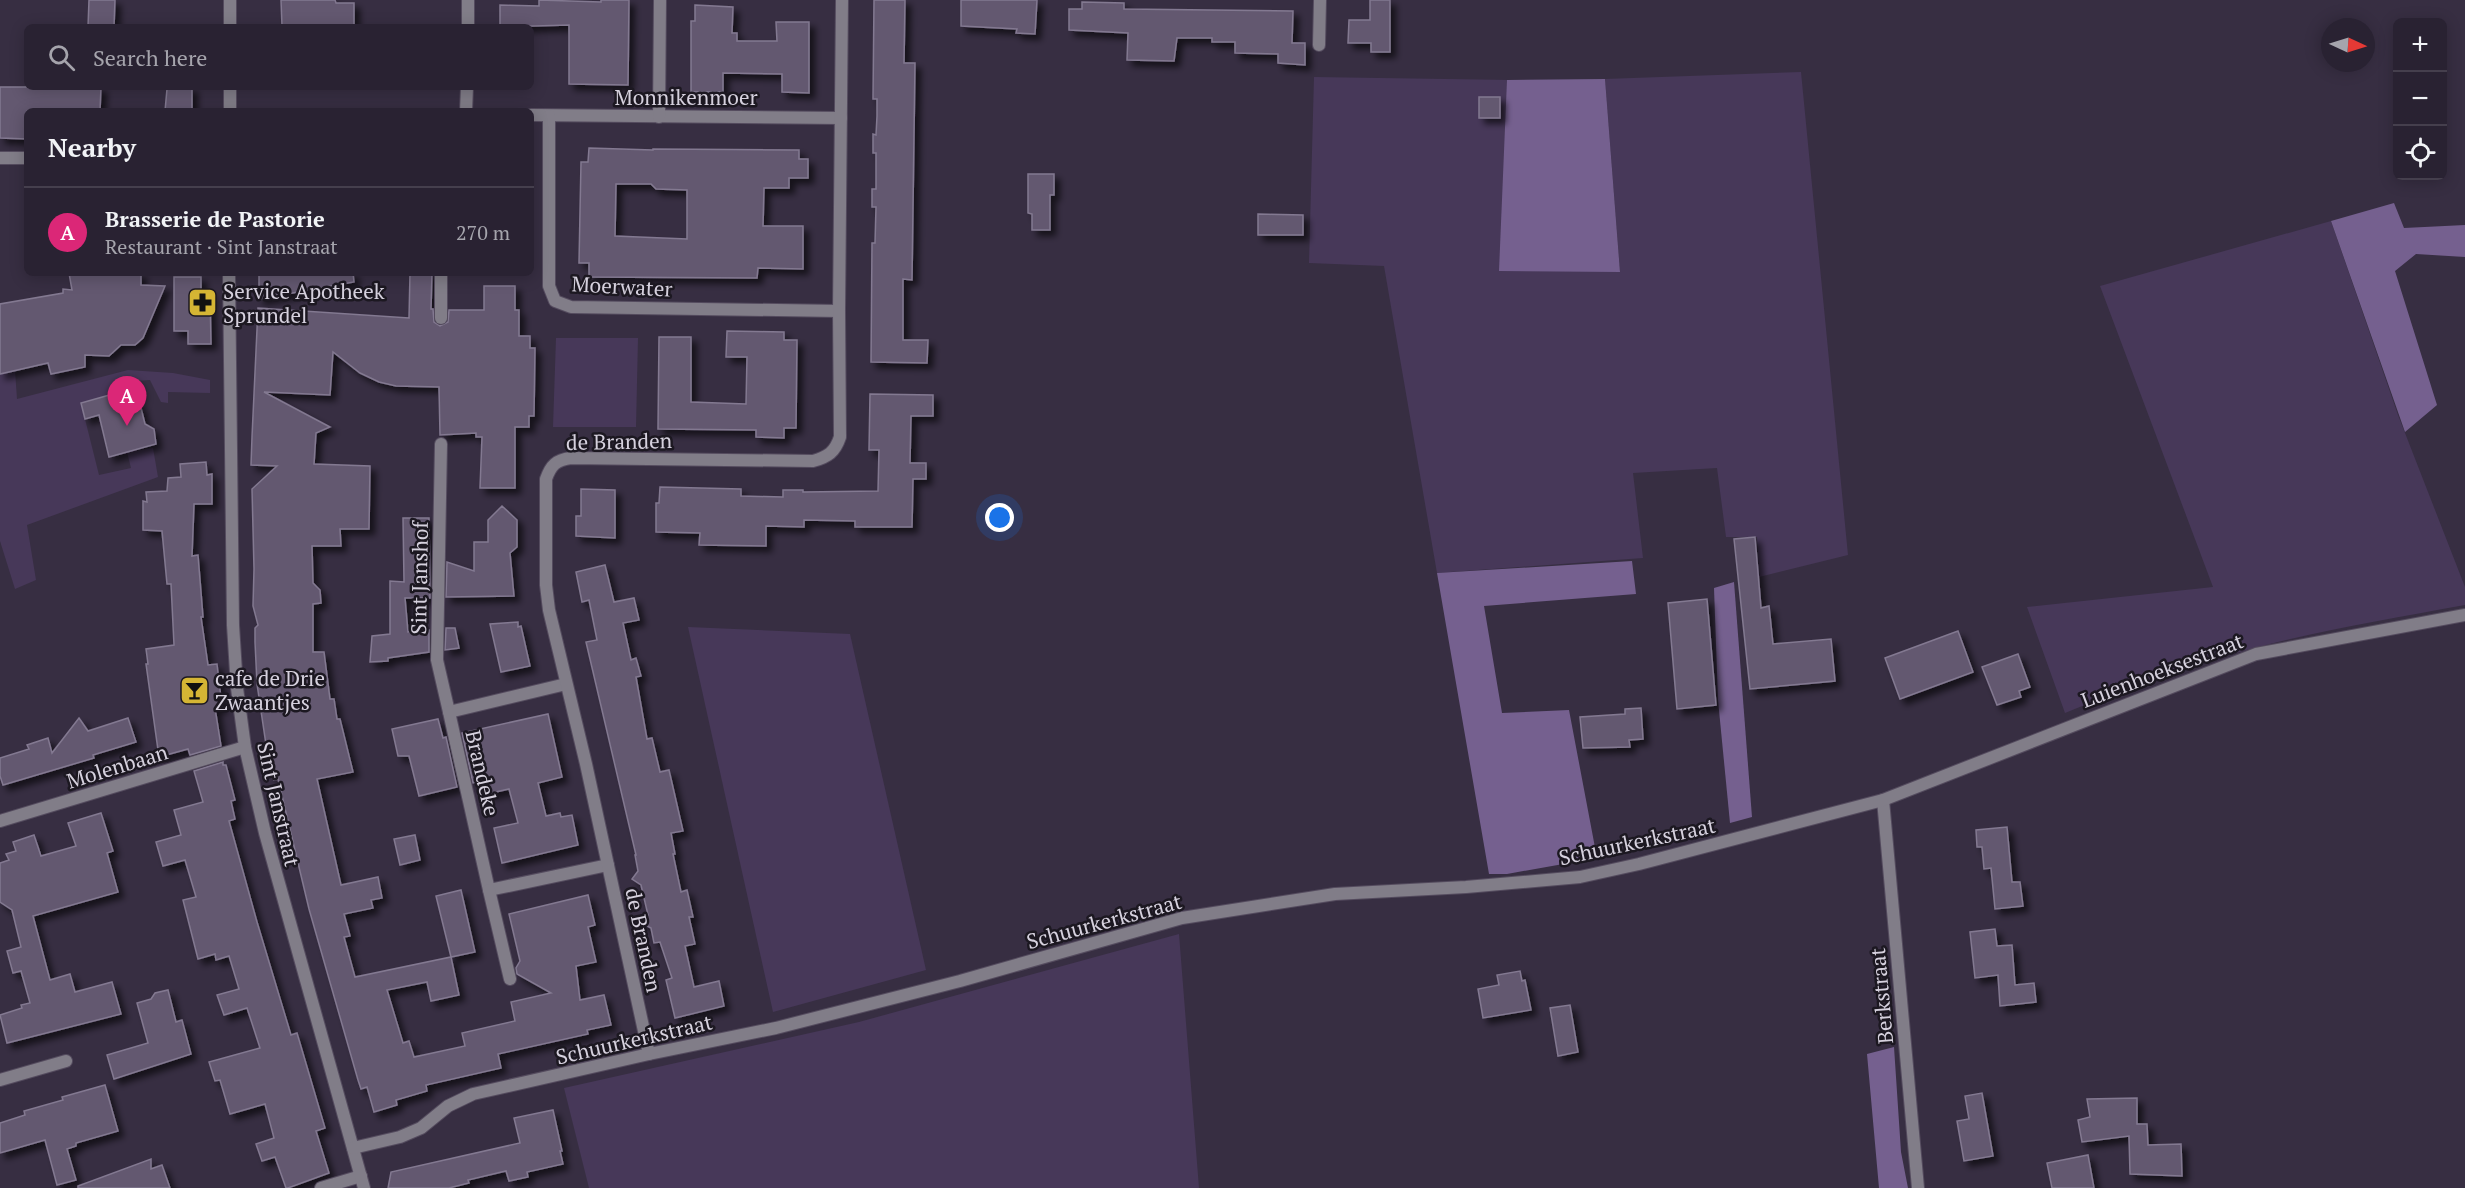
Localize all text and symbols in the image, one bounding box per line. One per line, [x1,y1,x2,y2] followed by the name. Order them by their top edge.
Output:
[2321,18,2375,72] north arrow
[2393,18,2447,180] map controls
[2393,18,2447,72] button: +
[24,24,534,90] search box
[45,41,78,74] icon: search
[93,43,207,72] text: Search here
[2393,72,2447,126] button: −
[614,83,758,111] street label: Monnikenmoer
[2393,126,2447,180] button: locate
[48,130,136,164] text: Nearby
[105,204,325,233] text: Brasserie de Pastorie
[60,219,75,246] text: A
[456,219,510,246] text: 270 m
[105,233,338,260] text: Restaurant · Sint Janstraat
[571,269,673,303] street label: Moerwater
[223,277,385,329] place label: Service Apotheek Sprundel
[186,287,218,319] pharmacy icon: Service Apotheek Sprundel
[108,376,146,426] pin: A
[566,426,673,456] street label: de Branden
[985,503,1014,532] your location
[404,519,434,635] street label: Sint Janshof
[2077,626,2247,714] street label: Luienhoeksestraat
[215,664,325,716] place label: cafe de Drie Zwaantjes
[178,674,210,706] bar icon: cafe de Drie Zwaantjes
[460,727,506,819] street label: Brandeke
[63,737,171,795] street label: Molenbaan
[251,739,307,869] street label: Sint Janstraat
[1556,811,1718,871] street label: Schuurkerkstraat
[619,885,669,995] street label: de Branden
[1023,887,1185,955] street label: Schuurkerkstraat
[1863,947,1899,1045] street label: Berkstraat
[553,1007,715,1071] street label: Schuurkerkstraat

